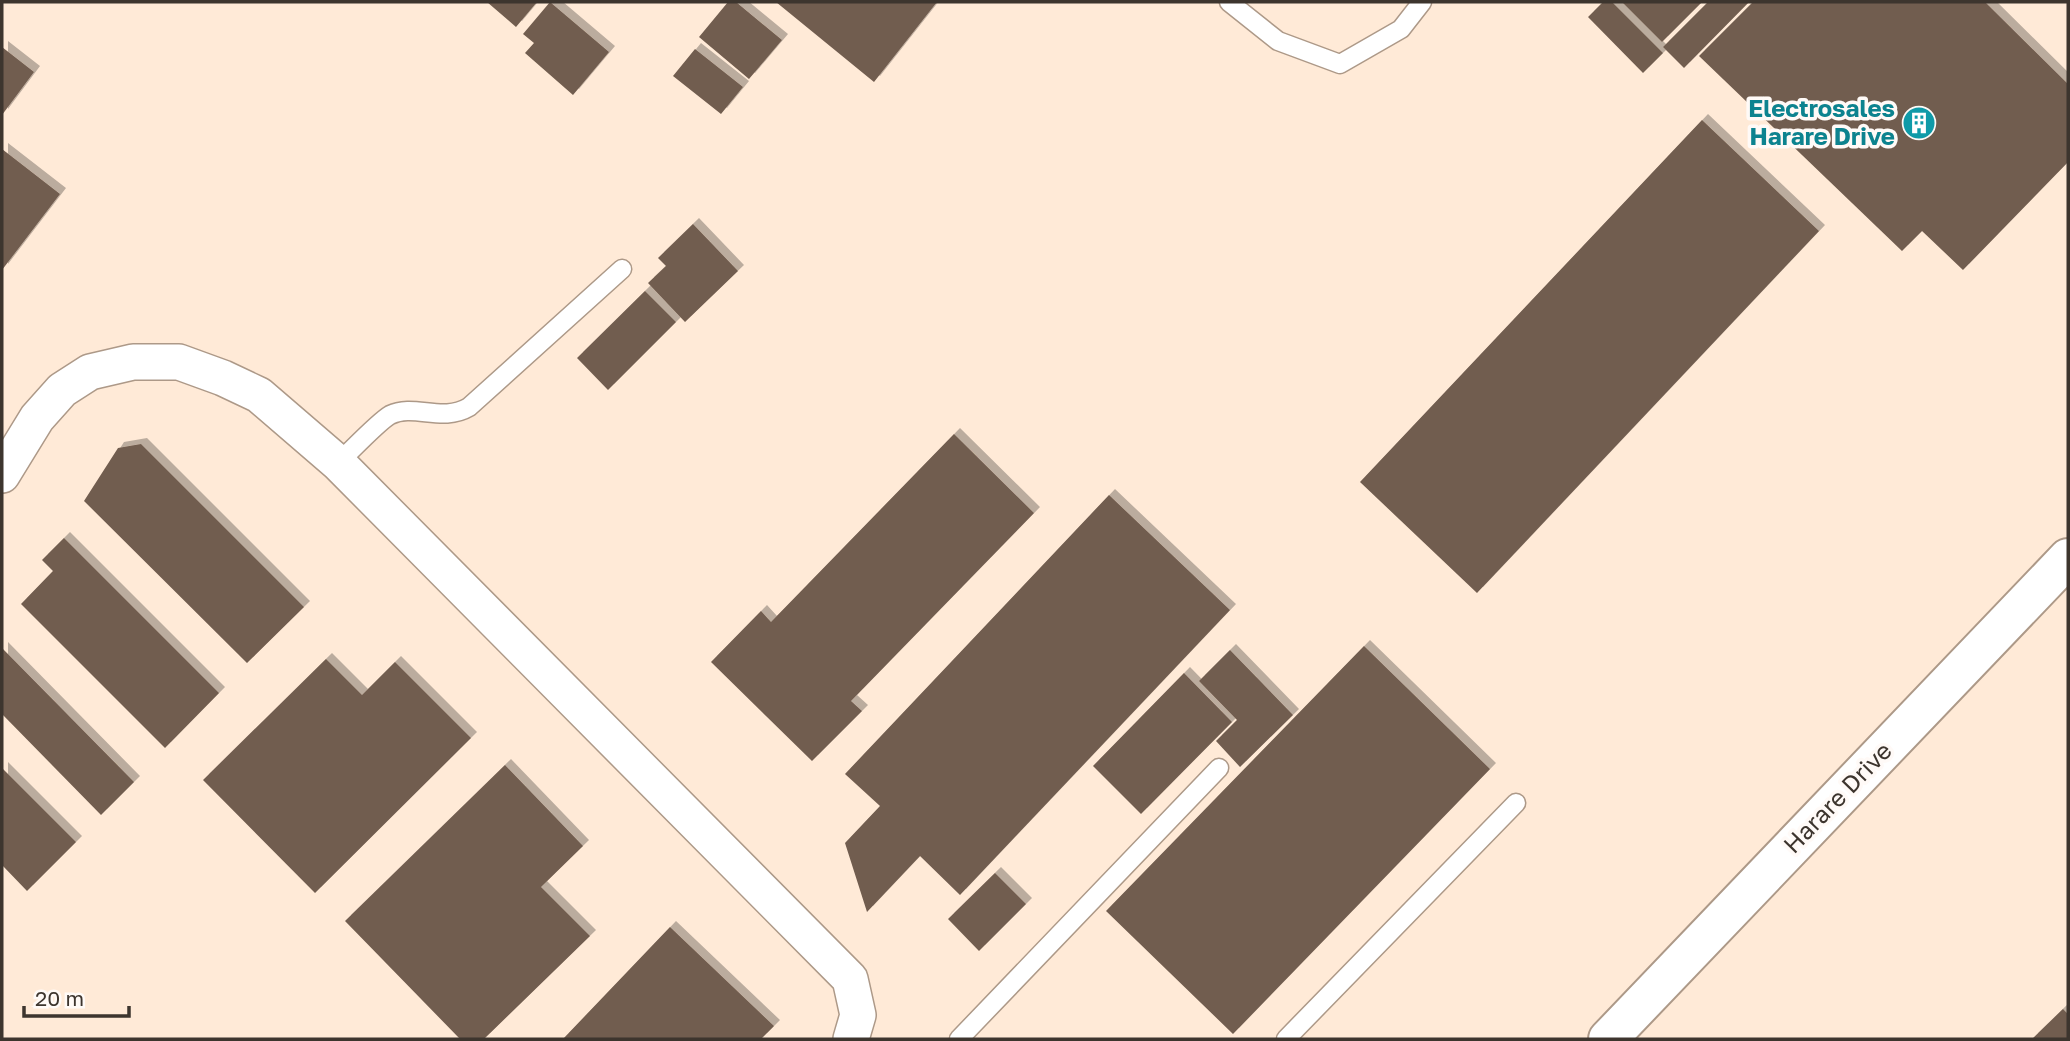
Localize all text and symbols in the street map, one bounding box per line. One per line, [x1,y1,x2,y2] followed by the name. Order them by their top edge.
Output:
[1748,93,1895,150] place label: Electrosales Harare Drive
[1900,104,1938,142] building icon: Electrosales Harare Drive
[1777,735,1897,858] street label: Harare Drive
[24,974,130,1018] scale bar
[35,985,84,1011] text: 20 m

